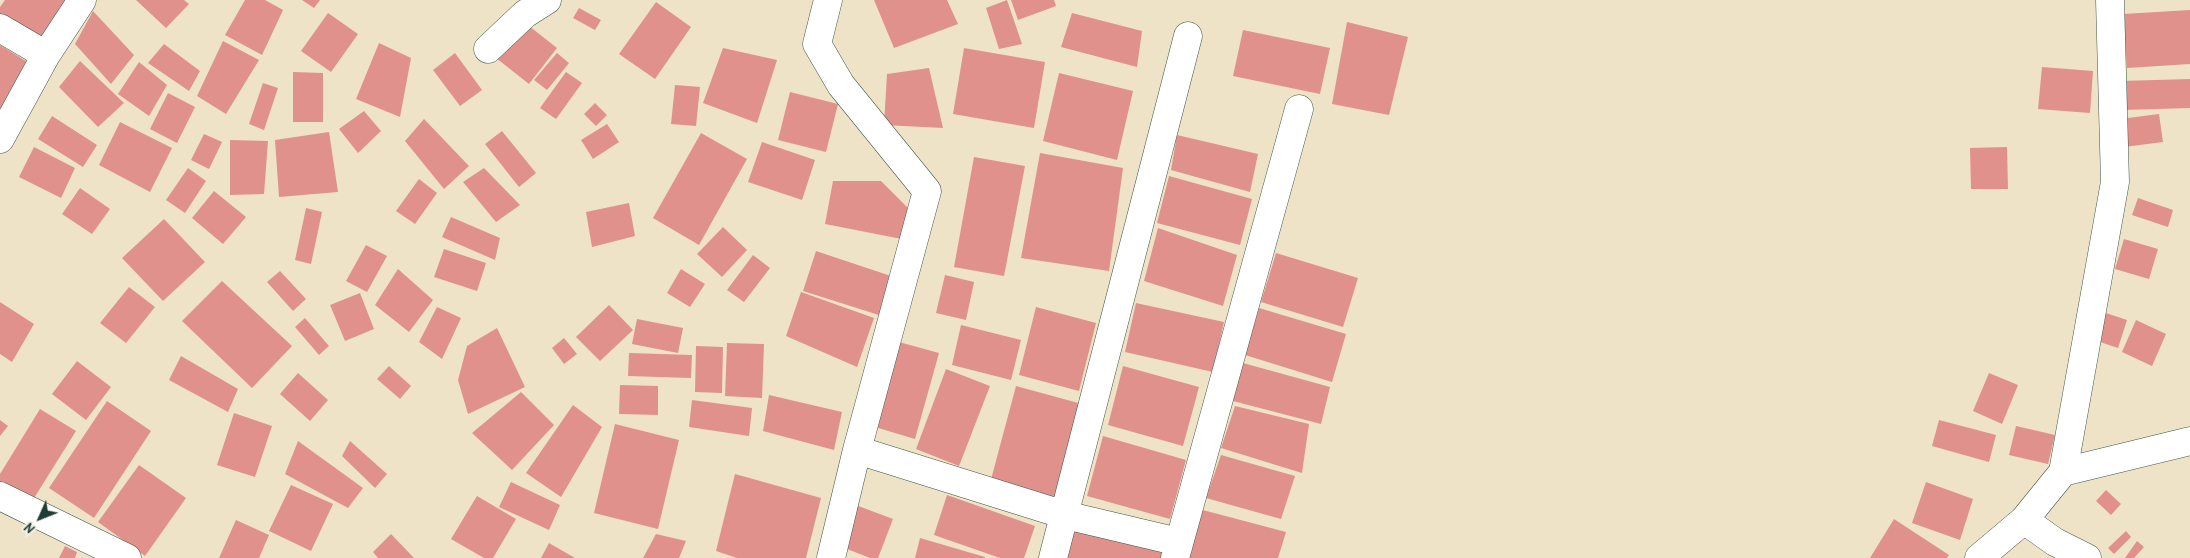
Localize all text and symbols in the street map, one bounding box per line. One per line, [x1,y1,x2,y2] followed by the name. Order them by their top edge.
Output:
[15,493,65,543] north arrow
[19,519,38,538] text: N

